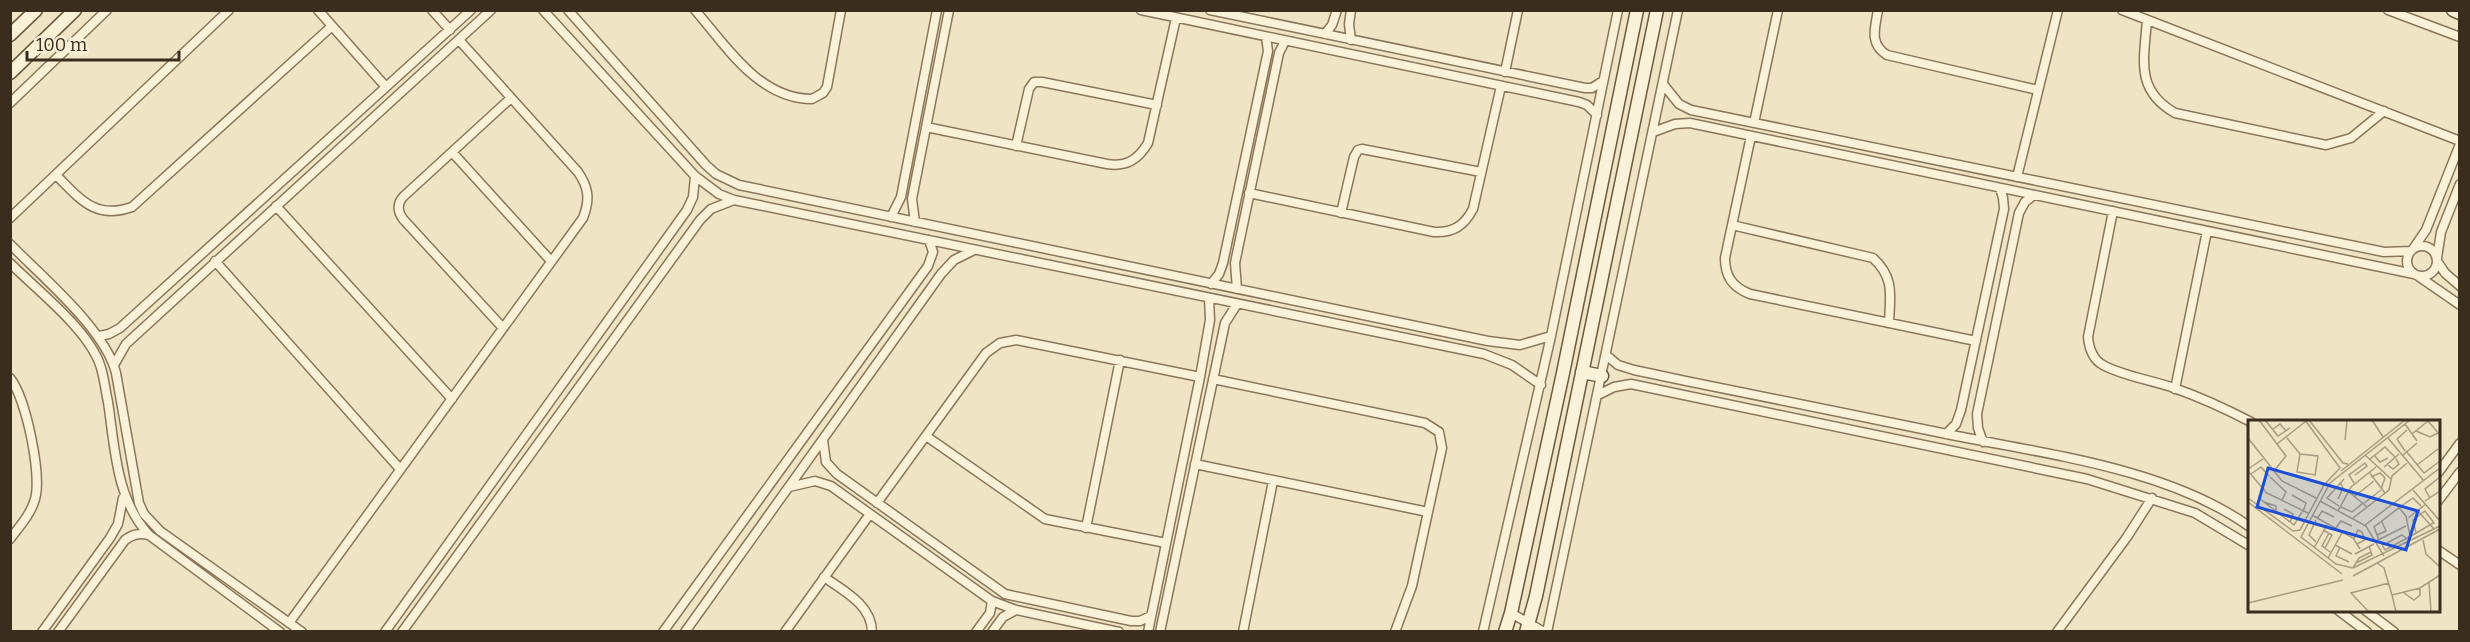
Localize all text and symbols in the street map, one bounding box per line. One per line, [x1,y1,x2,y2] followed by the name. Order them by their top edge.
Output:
[27,24,178,62] scale bar
[36,34,87,56] text: 100 m
[2248,420,2440,612] inset map

